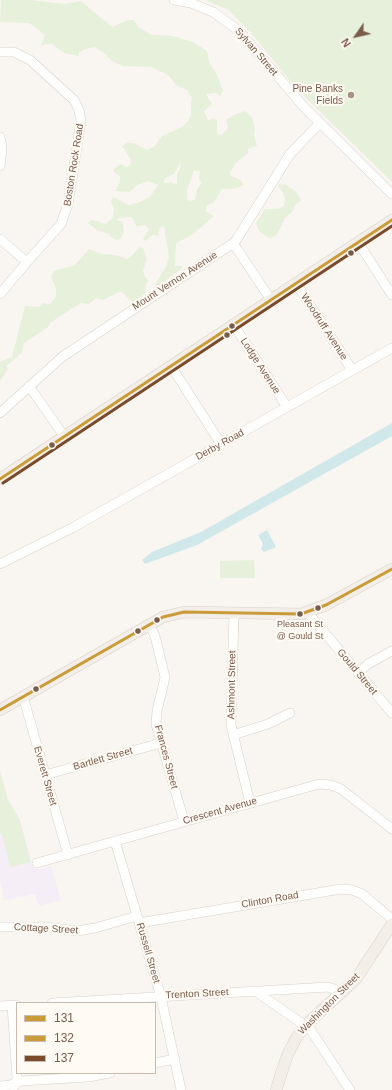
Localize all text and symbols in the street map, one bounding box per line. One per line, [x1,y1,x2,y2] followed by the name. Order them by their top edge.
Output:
[336,16,376,56] north arrow
[232,26,280,78] street label: Sylvan Street
[339,36,353,49] text: N
[292,83,343,106] place label: Pine Banks Fields
[346,90,356,100] marker: Pine Banks Fields
[62,123,86,207] street label: Boston Rock Road
[346,248,356,258] unlabelled marker
[130,249,220,313] street label: Mount Vernon Avenue
[298,292,350,362] street label: Woodruff Avenue
[227,321,237,331] unlabelled marker
[222,330,232,340] unlabelled marker
[237,336,283,396] street label: Lodge Avenue
[194,427,246,463] street label: Derby Road
[47,440,57,450] unlabelled marker
[313,603,323,613] unlabelled marker
[295,609,305,619] marker: Pleasant St @ Gould St
[152,615,162,625] unlabelled marker
[277,620,323,641] place label: Pleasant St @ Gould St
[133,626,143,636] unlabelled marker
[334,647,380,697] street label: Gould Street
[225,650,239,720] street label: Ashmont Street
[31,684,41,694] unlabelled marker
[152,724,180,790] street label: Frances Street
[31,745,59,807] street label: Everett Street
[72,745,134,773] street label: Bartlett Street
[182,795,258,827] street label: Crescent Avenue
[240,889,300,911] street label: Clinton Road
[13,921,79,937] street label: Cottage Street
[134,921,162,985] street label: Russell Street
[296,971,362,1037] street label: Washington Street
[165,986,229,1002] street label: Trenton Street
[16,1002,156,1074] legend
[54,1011,74,1025] text: 131
[54,1031,74,1045] text: 132
[54,1051,74,1065] text: 137

